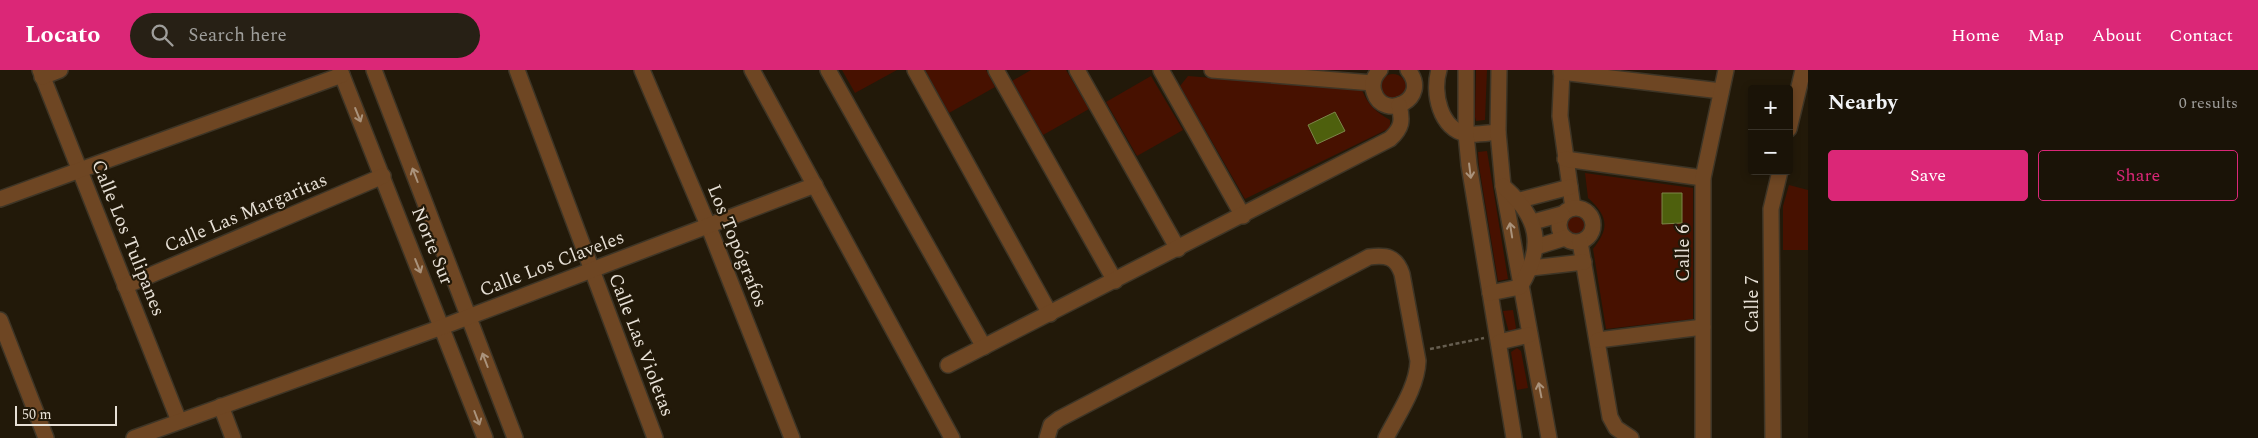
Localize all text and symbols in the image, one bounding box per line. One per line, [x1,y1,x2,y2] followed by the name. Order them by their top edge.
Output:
[130,13,480,58] search box
[25,17,100,53] text: Locato
[148,21,176,49] icon: search
[188,21,287,50] text: Search here
[1951,22,2000,49] text: Home
[2028,22,2064,49] text: Map
[2092,22,2142,49] text: About
[2170,22,2233,49] text: Contact
[1748,85,1793,175] map controls
[1748,85,1793,130] button: +
[1828,87,1898,119] text: Nearby
[2179,91,2238,115] text: 0 results
[354,107,364,122] one-way arrow
[1748,130,1793,175] button: −
[1828,150,2028,201] button: Save
[2038,150,2238,201] button: Share
[83,155,173,321] street label: Calle Los Tulipanes
[1465,163,1475,179] one-way arrow
[160,166,332,260] street label: Calle Las Margaritas
[410,168,419,183] one-way arrow
[699,180,775,312] street label: Los Topógrafos
[403,203,461,290] street label: Norte Sur
[475,223,629,305] street label: Calle Los Claveles
[1505,223,1515,239] one-way arrow
[1669,224,1698,282] street label: Calle 6
[414,258,424,273] one-way arrow
[600,269,682,421] street label: Calle Las Violetas
[1738,275,1767,333] street label: Calle 7
[480,352,489,368] one-way arrow
[1534,383,1544,399] one-way arrow
[15,403,118,426] scale bar
[22,404,52,425] text: 50 m
[473,410,482,425] one-way arrow

